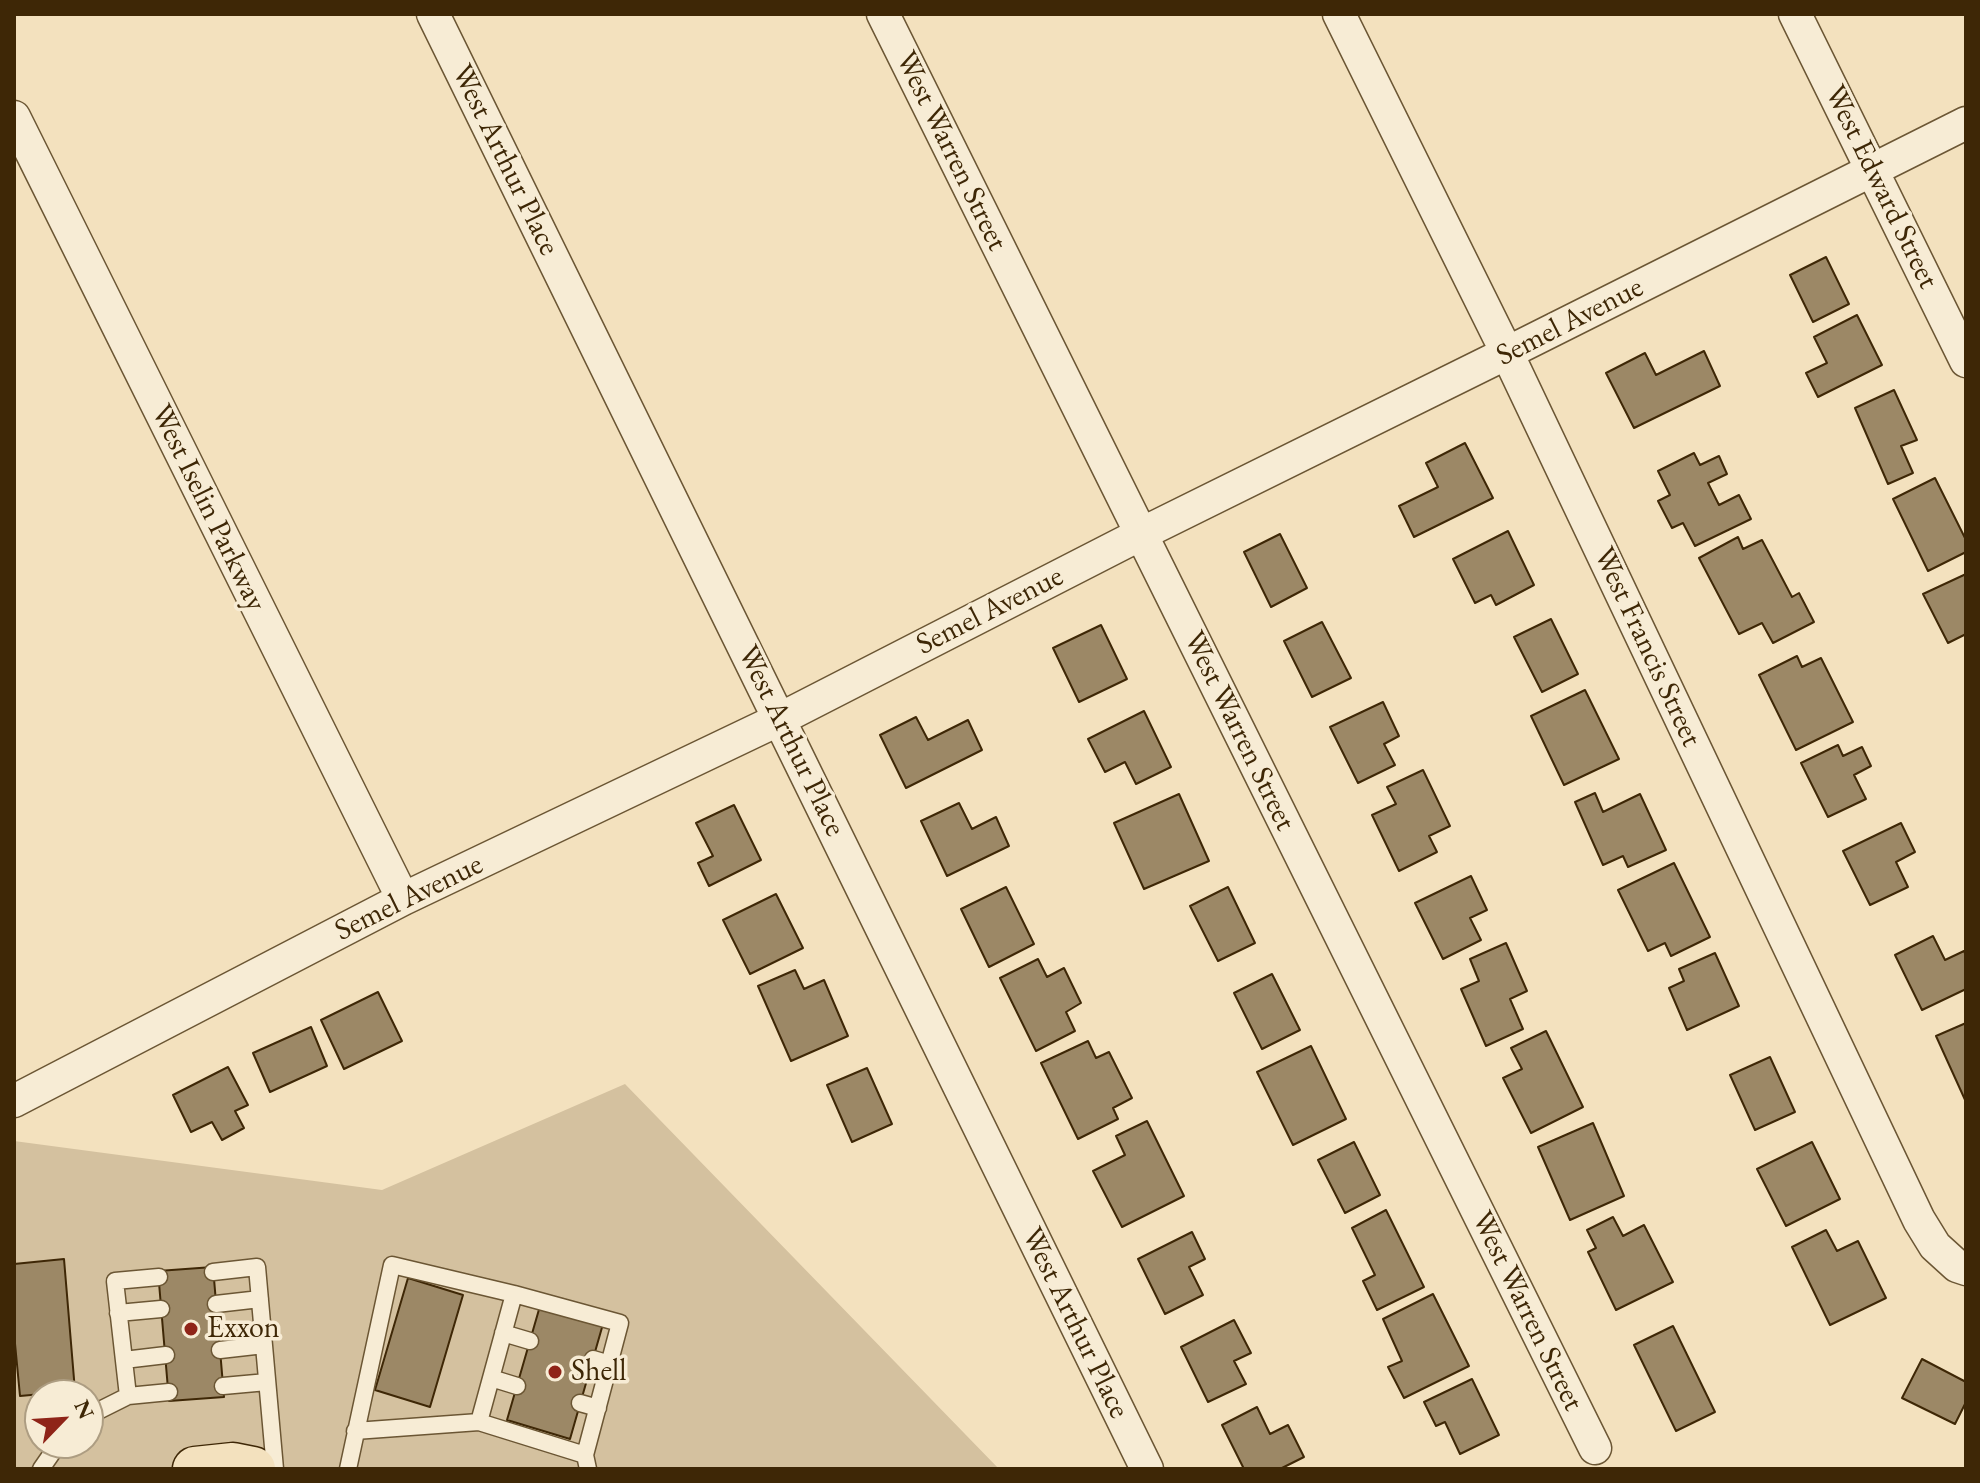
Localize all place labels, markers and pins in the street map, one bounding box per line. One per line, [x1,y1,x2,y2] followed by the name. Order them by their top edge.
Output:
[207,1311,280,1347] place label: Exxon
[182,1320,200,1338] marker: Exxon
[571,1354,626,1390] place label: Shell
[546,1363,564,1381] marker: Shell

